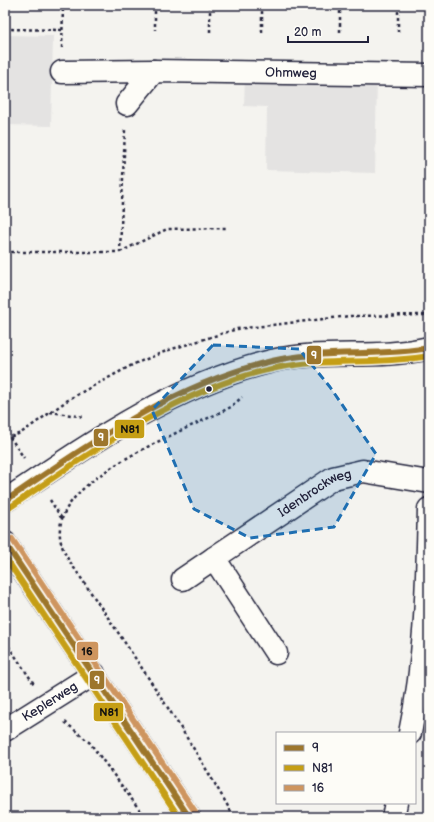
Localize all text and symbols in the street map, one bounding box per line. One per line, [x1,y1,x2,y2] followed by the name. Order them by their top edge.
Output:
[288,18,368,44] scale bar
[294,25,321,40] text: 20 m
[265,65,317,81] street label: Ohmweg
[306,345,322,365] line badge: 9
[311,349,317,362] text: 9
[204,384,214,394] unlabelled marker
[114,419,145,439] line badge: N81
[120,423,140,436] text: N81
[93,428,109,447] line badge: 9
[98,431,104,444] text: 9
[275,466,353,521] street label: Idenbrockweg
[76,641,99,661] line badge: 16
[81,645,93,658] text: 16
[89,670,105,690] line badge: 9
[94,674,100,687] text: 9
[19,678,81,725] street label: Keplerweg
[93,702,124,722] line badge: N81
[99,706,119,719] text: N81
[276,732,416,804] legend
[312,741,319,756] text: 9
[312,761,333,776] text: N81
[312,781,324,796] text: 16

